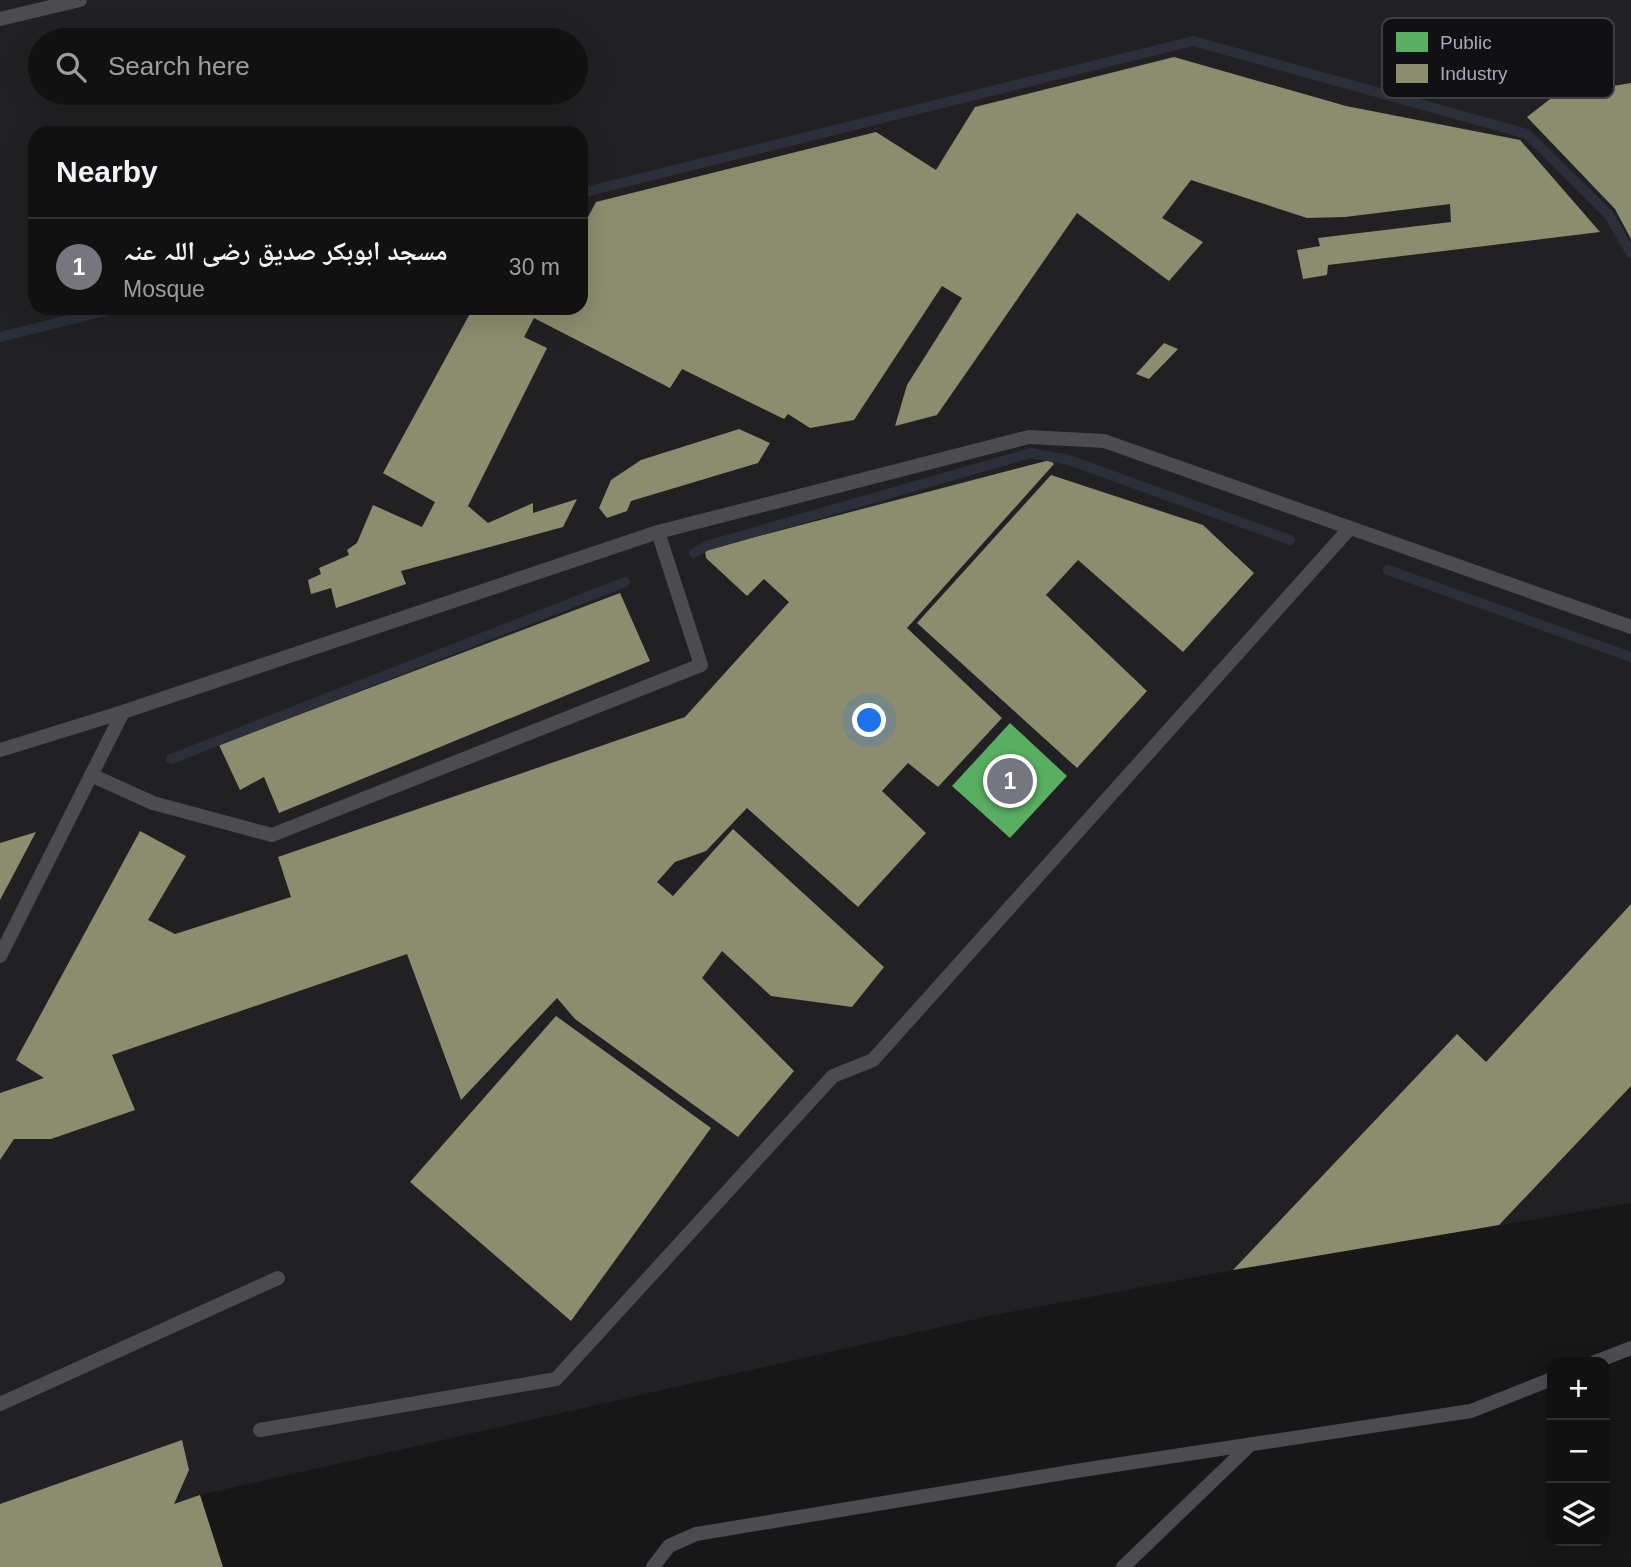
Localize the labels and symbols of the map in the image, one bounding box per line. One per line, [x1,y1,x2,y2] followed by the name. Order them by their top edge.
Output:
[1382,18,1614,98] legend
[1440,32,1492,53] text: Public
[1440,63,1508,84] text: Industry
[852,703,886,737] your location
[987,755,1033,807] pin: 1

